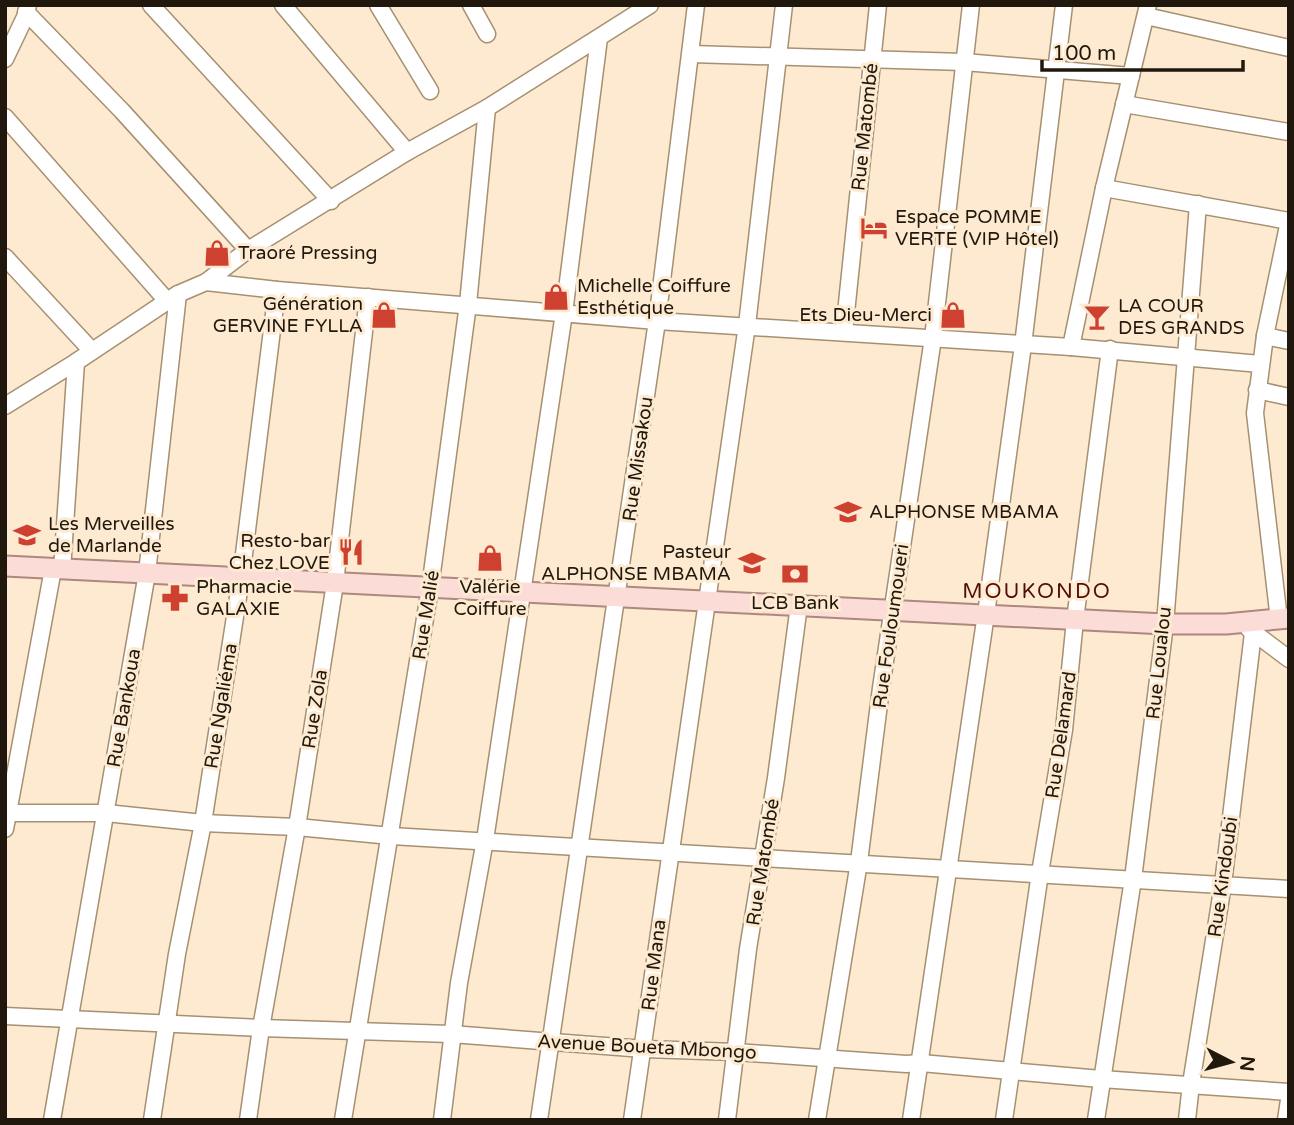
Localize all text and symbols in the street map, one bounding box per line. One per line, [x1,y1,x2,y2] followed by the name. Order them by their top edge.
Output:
[1042,28,1243,72] scale bar
[1052,41,1116,66] text: 100 m
[847,62,883,192] street label: Rue Matombé
[895,206,1059,250] place label: Espace POMME VERTE (VIP Hôtel)
[859,213,889,243] hotel icon: Espace POMME VERTE (VIP Hôtel)
[202,238,232,268] shop icon: Traoré Pressing
[238,242,378,264] place label: Traoré Pressing
[577,275,731,319] place label: Michelle Coiffure Esthétique
[541,282,571,312] shop icon: Michelle Coiffure Esthétique
[213,293,363,337] place label: Génération GERVINE FYLLA
[1118,295,1244,339] place label: LA COUR DES GRANDS
[369,300,399,330] shop icon: Génération GERVINE FYLLA
[938,300,968,330] shop icon: Ets Dieu-Merci
[1082,302,1112,332] bar icon: LA COUR DES GRANDS
[799,304,932,326] place label: Ets Dieu-Merci
[618,395,658,523] street label: Rue Missakou
[833,497,863,527] school or university icon: ALPHONSE MBAMA
[869,501,1059,523] place label: ALPHONSE MBAMA
[48,513,175,557] place label: Les Merveilles de Marlande
[12,520,42,550] school or university icon: Les Merveilles de Marlande
[229,530,331,574] place label: Resto-bar Chez LOVE
[336,537,366,567] restaurant icon: Resto-bar Chez LOVE
[541,541,732,585] place label: Pasteur ALPHONSE MBAMA
[869,542,913,710] street label: Rue Fouloumoueri
[475,543,505,573] shop icon: Valérie Coiffure
[737,548,767,578] school or university icon: Pasteur ALPHONSE MBAMA
[780,559,810,589] bank icon: LCB Bank
[408,569,444,661] street label: Rue Malié
[196,576,292,620] place label: Pharmacie GALAXIE
[453,576,527,620] place label: Valérie Coiffure
[962,579,1112,604] district label: MOUKONDO
[160,583,190,613] pharmacy icon: Pharmacie GALAXIE
[751,592,839,614] place label: LCB Bank
[1142,605,1176,721] street label: Rue Loualou
[200,642,242,770] street label: Rue Ngaliéma
[103,647,145,769] street label: Rue Bankoua
[298,668,332,750] street label: Rue Zola
[1041,670,1081,800] street label: Rue Delamard
[742,797,784,927] street label: Rue Matombé
[1204,815,1242,939] street label: Rue Kindoubi
[637,918,671,1012] street label: Rue Mana
[1196,1027,1266,1097] north arrow
[537,1030,757,1064] street label: Avenue Boueta Mbongo
[1235,1055,1259,1072] text: N

